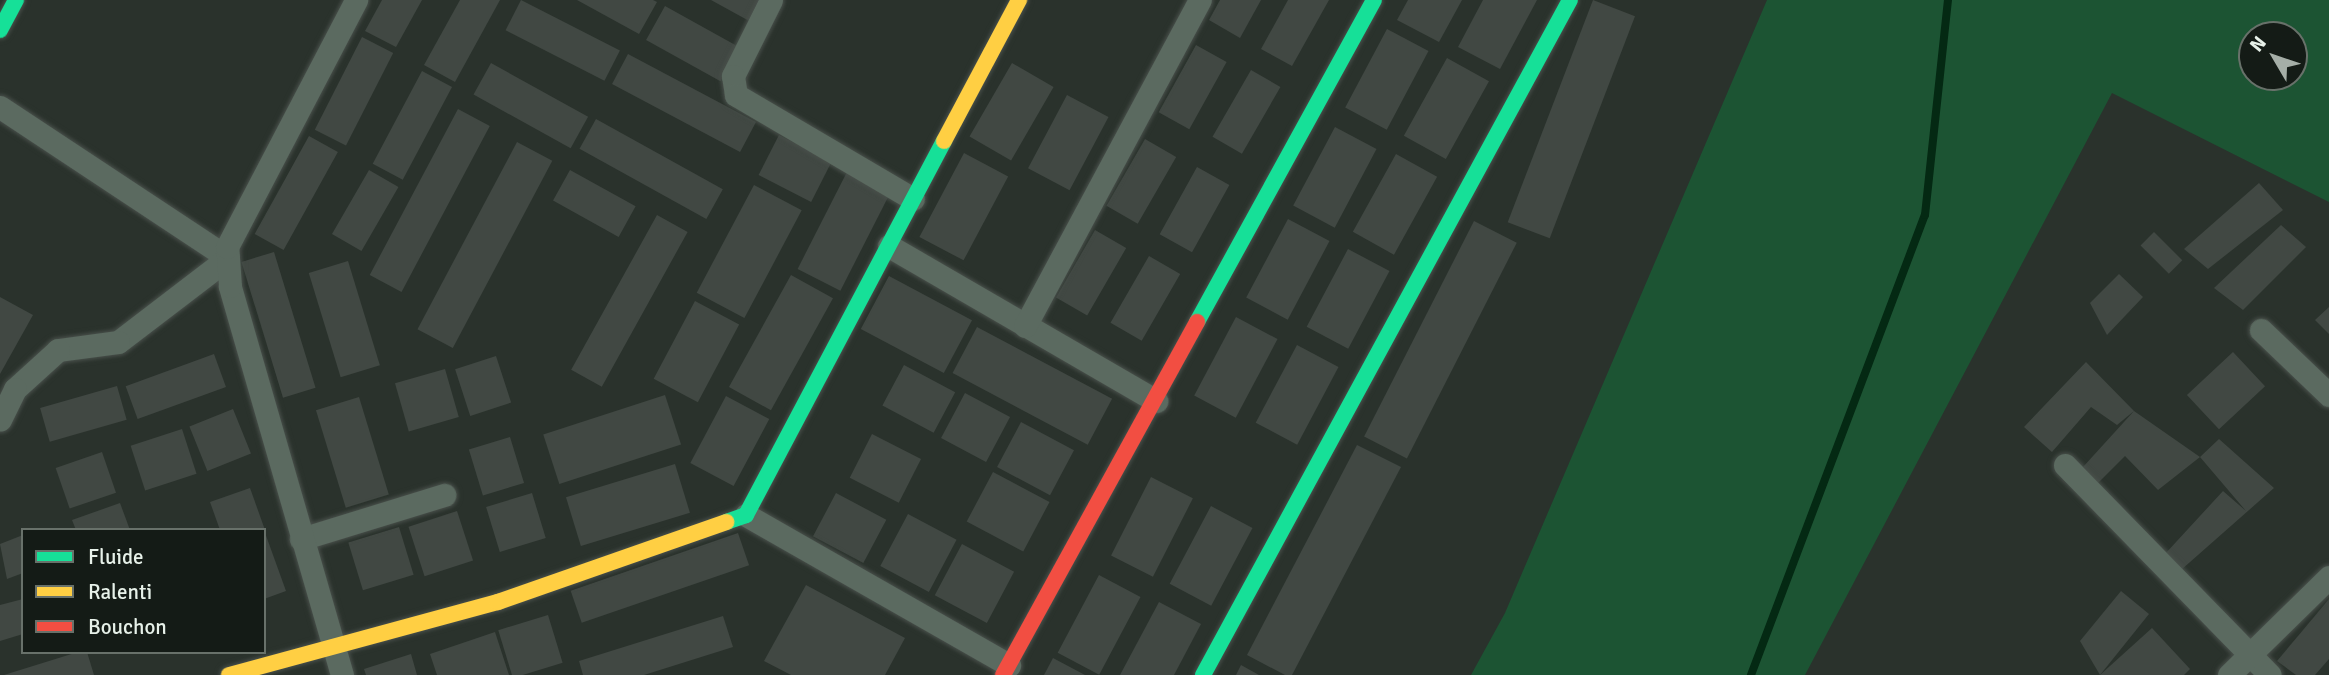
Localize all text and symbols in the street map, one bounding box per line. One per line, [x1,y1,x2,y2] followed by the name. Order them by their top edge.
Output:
[2238,21,2308,91] north arrow
[2245,31,2272,57] text: N
[21,528,266,654] legend
[88,544,144,570] text: Fluide
[88,579,152,605] text: Ralenti
[88,614,167,640] text: Bouchon

